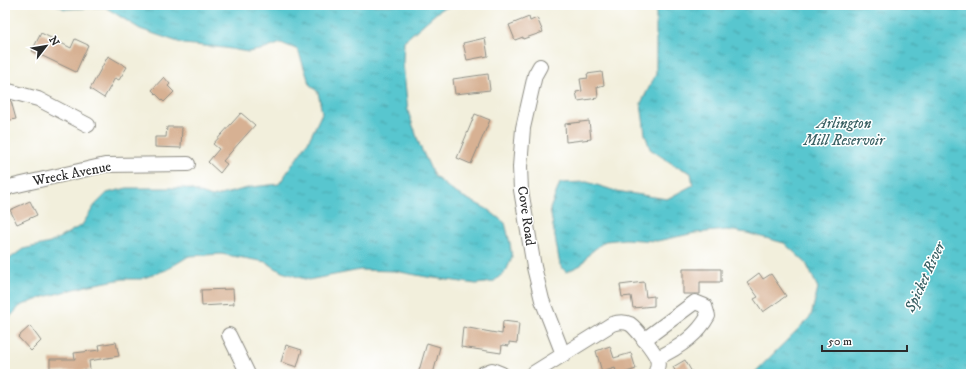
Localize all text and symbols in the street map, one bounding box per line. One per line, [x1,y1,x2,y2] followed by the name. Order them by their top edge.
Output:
[26,26,66,66] north arrow
[45,34,62,49] text: N
[803,114,886,150] water label: Arlington Mill Reservoir
[30,158,113,191] street label: Wreck Avenue
[513,185,539,247] street label: Cove Road
[900,237,950,316] water label: Spicket River
[822,327,907,353] scale bar
[828,334,852,349] text: 50 m

